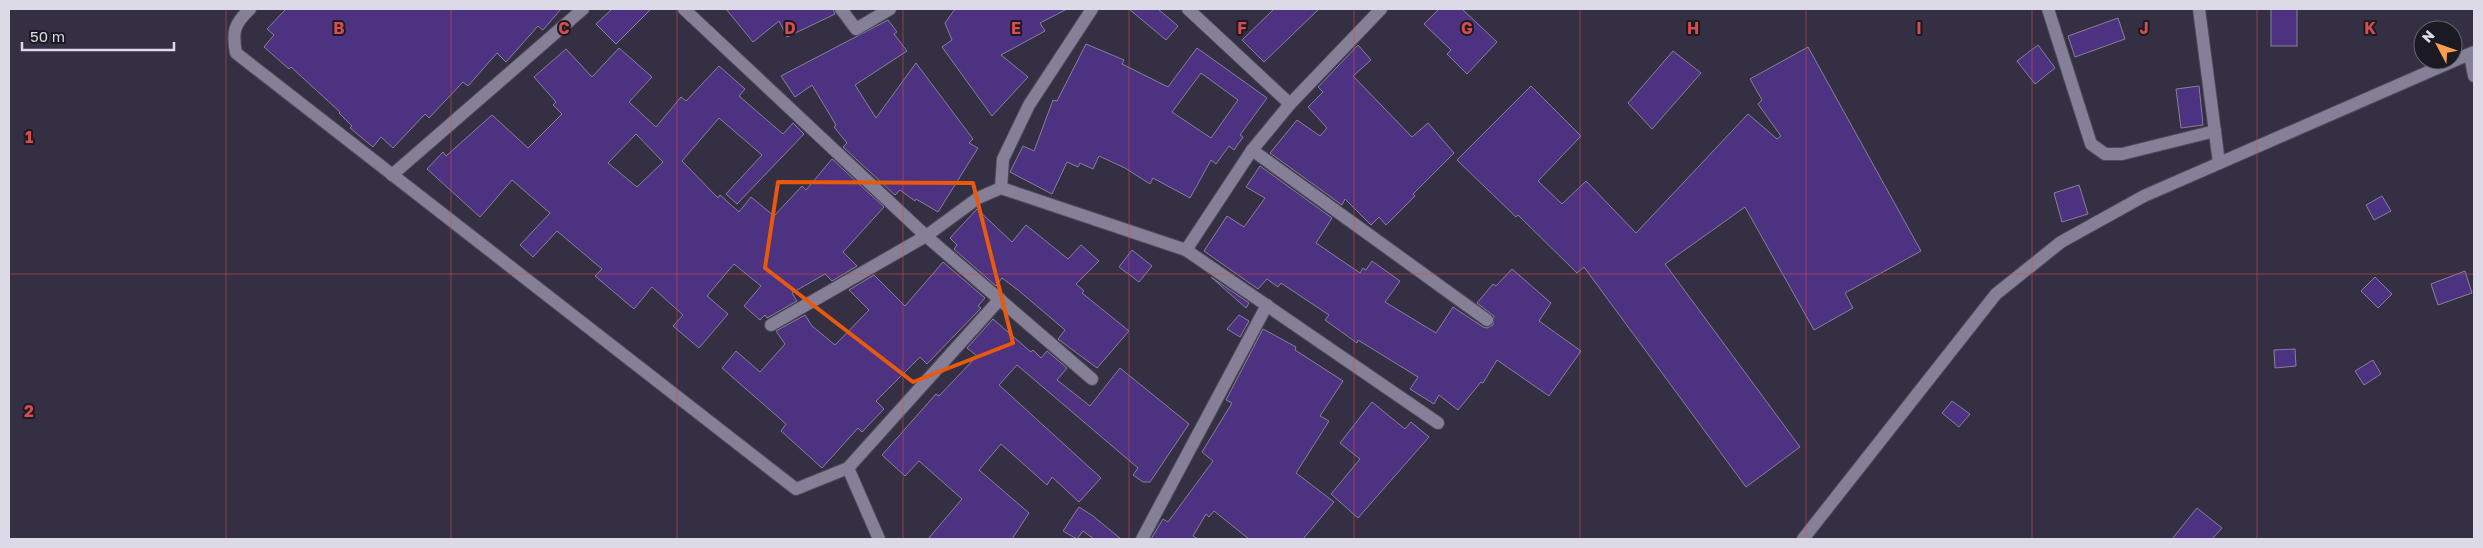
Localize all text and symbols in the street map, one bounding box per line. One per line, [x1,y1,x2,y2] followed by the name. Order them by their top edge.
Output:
[333,18,345,38] text: B
[558,18,570,38] text: C
[784,18,796,38] text: D
[1011,18,1021,38] text: E
[1237,18,1247,38] text: F
[1461,18,1473,38] text: G
[1687,18,1699,38] text: H
[1916,18,1922,38] text: I
[2139,18,2149,38] text: J
[2364,18,2376,38] text: K
[22,20,175,52] scale bar
[2413,20,2463,70] north arrow
[30,27,65,45] text: 50 m
[2418,27,2438,46] text: N
[25,127,33,147] text: 1
[24,401,34,421] text: 2

